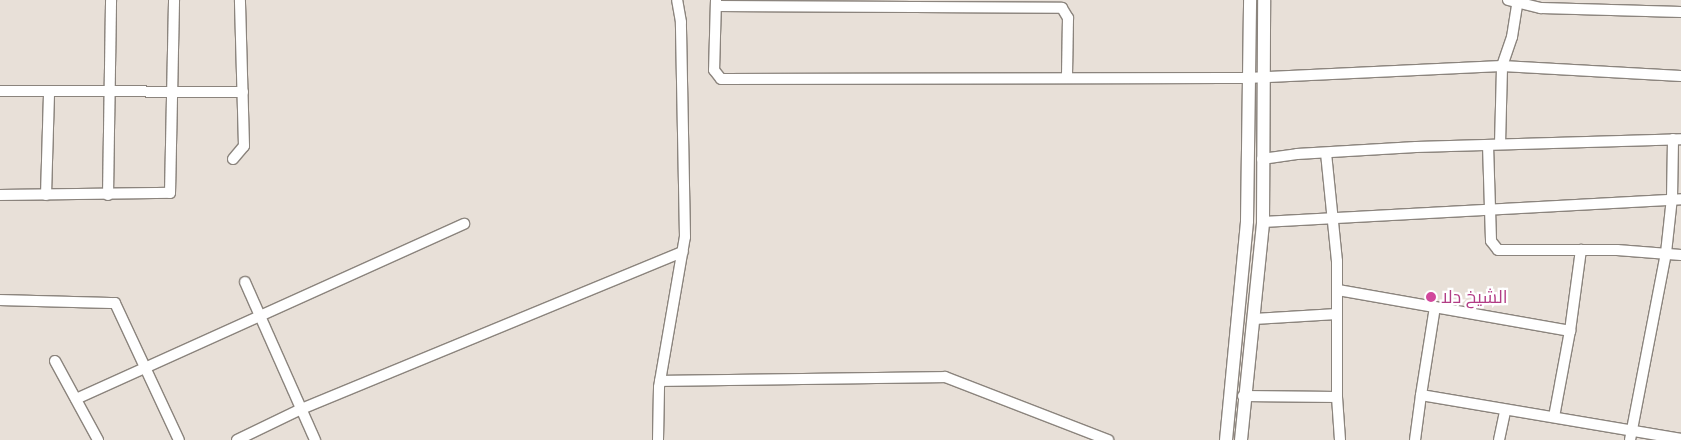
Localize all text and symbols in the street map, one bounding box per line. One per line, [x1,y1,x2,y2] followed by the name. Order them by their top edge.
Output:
[1441,286,1508,308] place label: الشيخ دلا
[1425,291,1437,303] marker: الشيخ دلا

